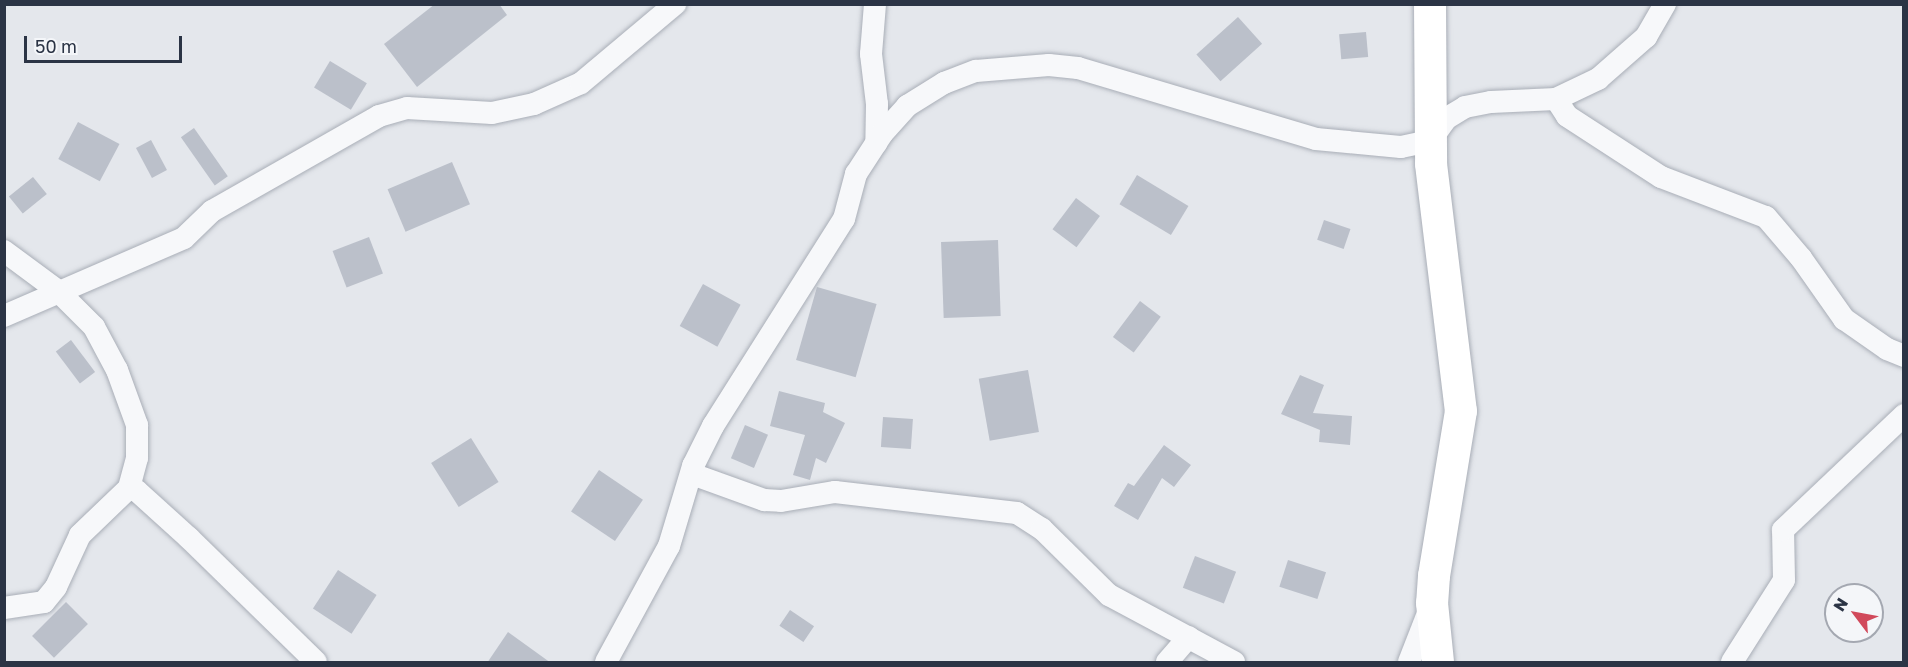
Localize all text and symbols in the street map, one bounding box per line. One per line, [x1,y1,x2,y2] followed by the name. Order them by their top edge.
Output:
[27,24,184,62] scale bar
[35,35,77,57] text: 50 m
[1824,583,1884,643] north arrow
[1829,594,1852,615] text: N

